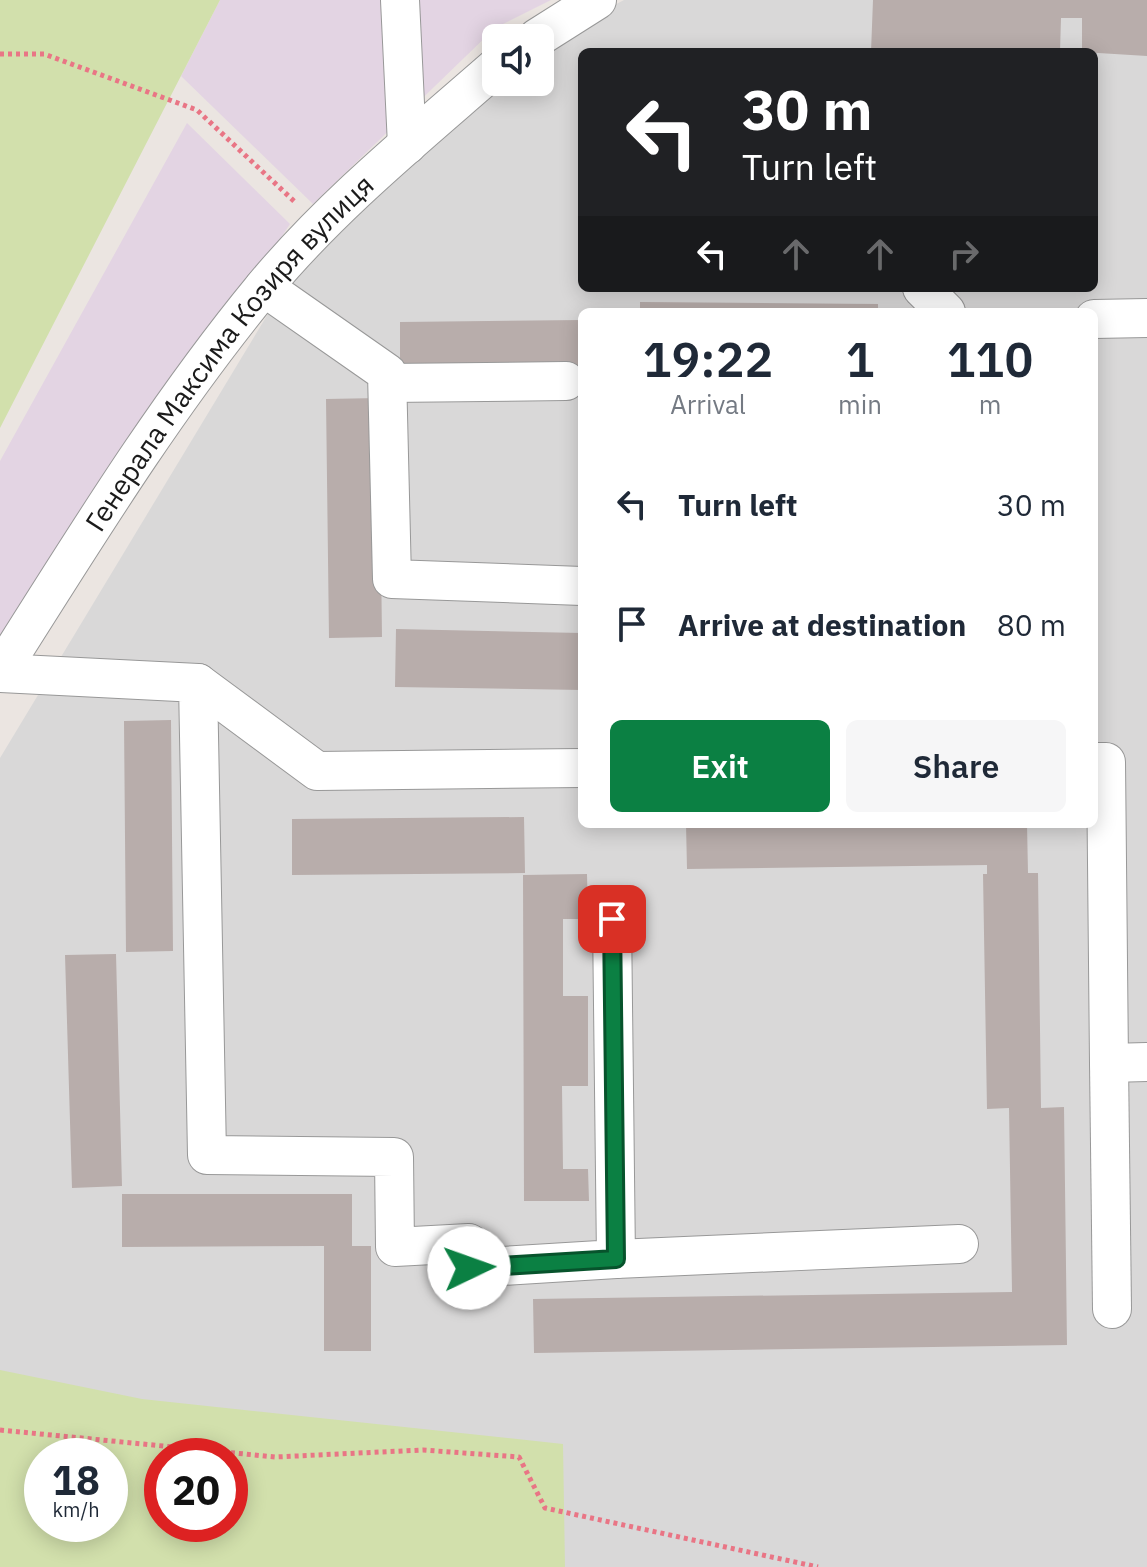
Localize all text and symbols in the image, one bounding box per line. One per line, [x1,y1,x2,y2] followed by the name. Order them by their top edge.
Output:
[482,24,554,96] map controls
[482,24,554,96] button: sound
[742,73,872,145] text: 30 m
[610,80,714,184] icon: left
[742,143,877,190] text: Turn left
[76,166,381,538] street label: Генерала Максима Козиря вулиця
[690,232,734,276] icon: left
[774,232,818,276] icon: ahead
[858,232,902,276] icon: ahead
[942,232,986,276] icon: right
[643,328,773,390] text: 19:22
[846,328,874,390] text: 1
[947,328,1033,390] text: 110
[670,387,746,421] text: Arrival
[838,387,882,421] text: min
[979,387,1001,421] text: m
[610,482,654,526] icon: left
[678,485,797,524] text: Turn left
[997,485,1066,524] text: 30 m
[610,602,654,646] icon: arrive
[678,605,966,644] text: Arrive at destination
[997,605,1066,644] text: 80 m
[610,720,830,812] button: Exit
[846,720,1066,812] button: Share
[578,885,646,953] pin
[590,897,634,941] icon: arrive
[427,1226,511,1310] position arrow
[144,1438,248,1542] speed limit sign: 20
[52,1454,100,1506] text: 18
[52,1496,100,1523] text: km/h

